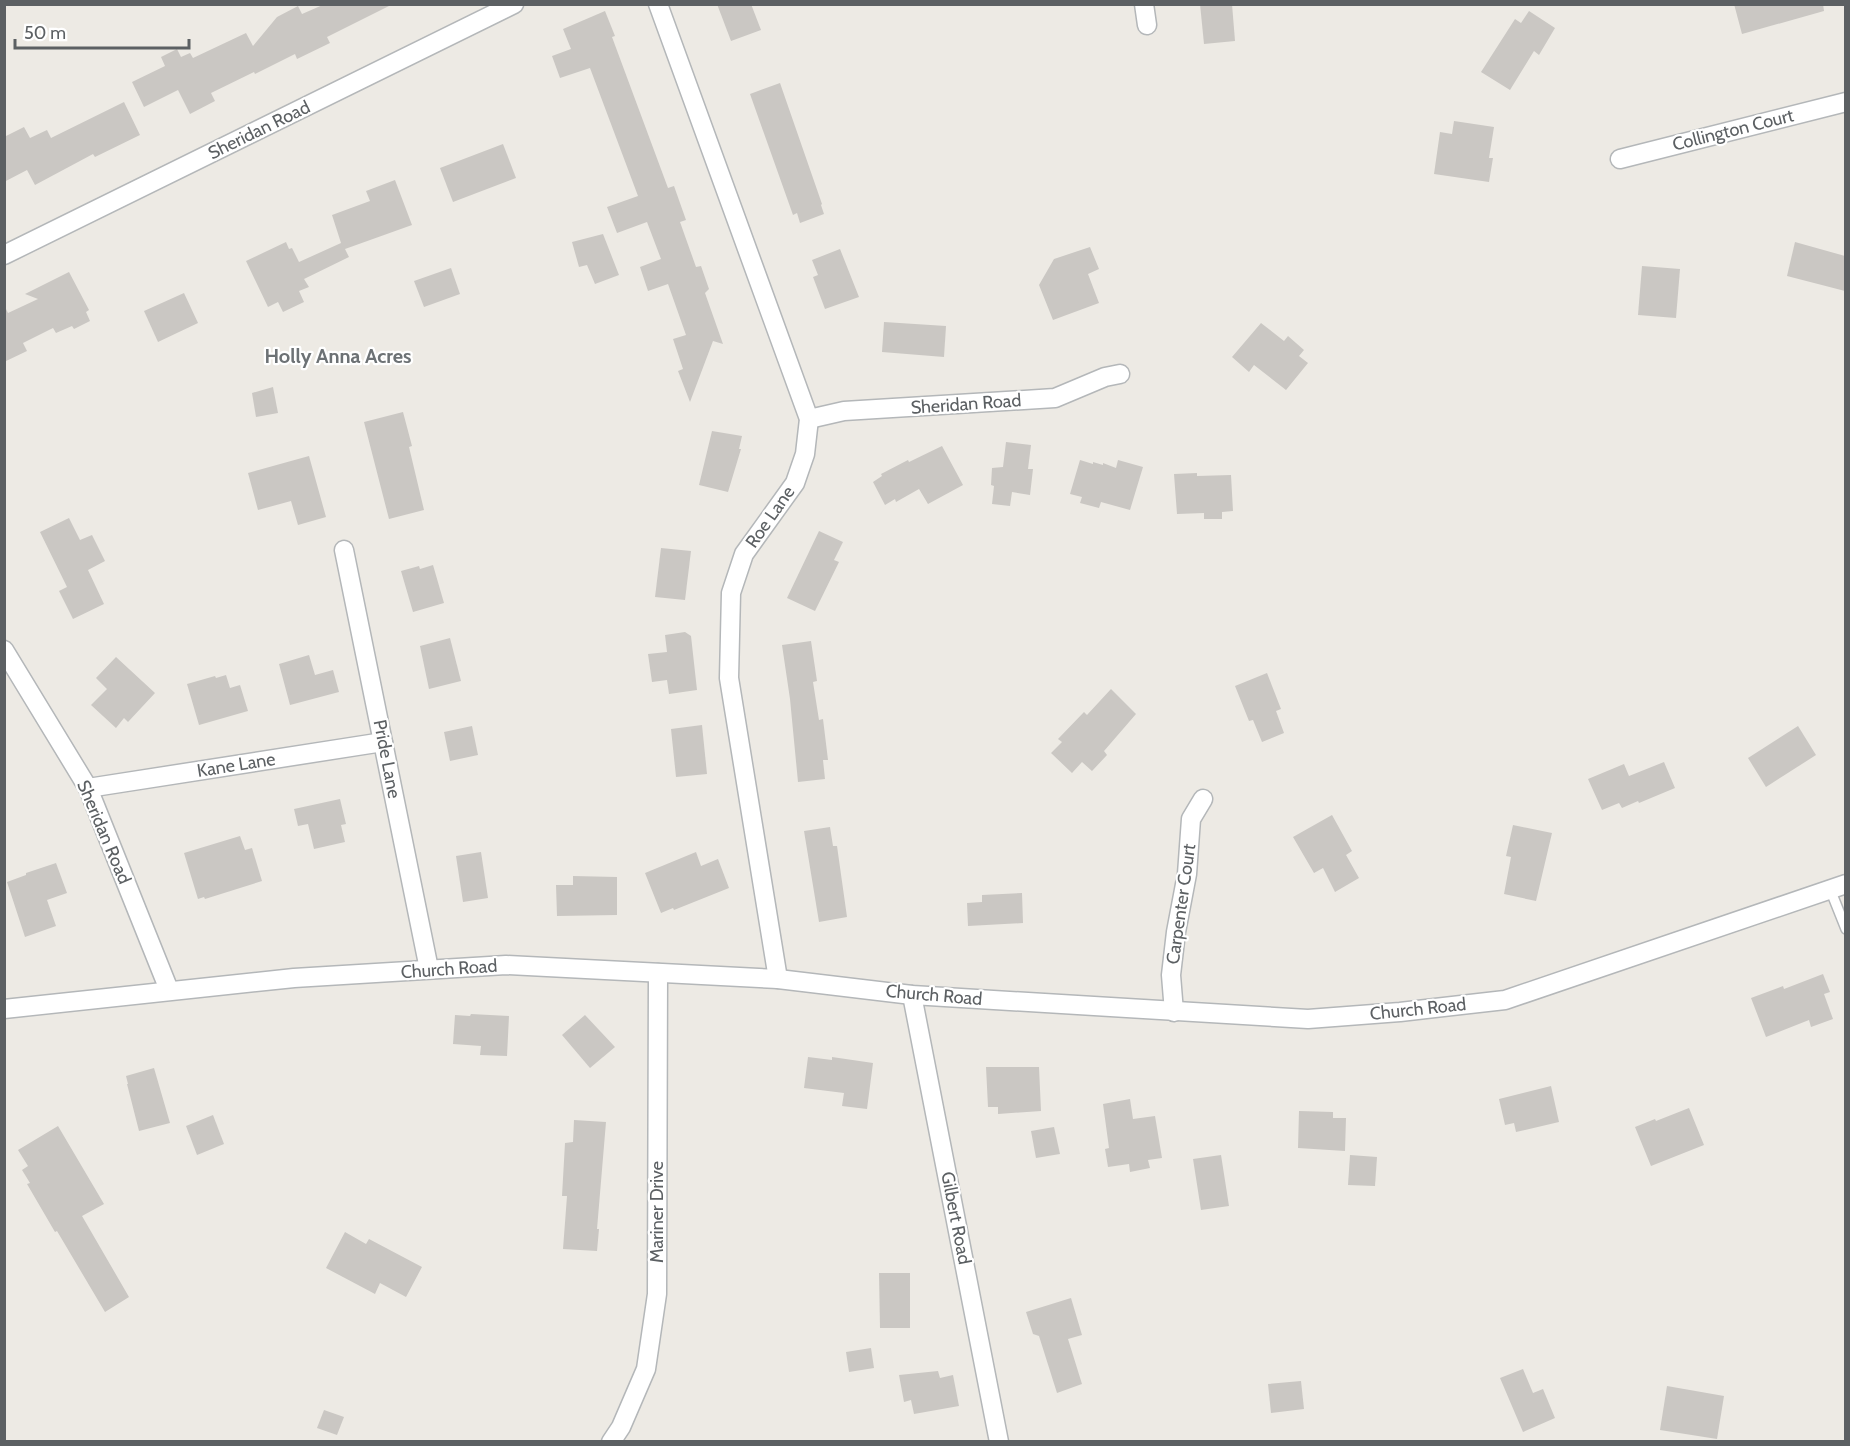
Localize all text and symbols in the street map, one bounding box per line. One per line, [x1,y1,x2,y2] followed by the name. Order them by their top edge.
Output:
[15,12,189,50] scale bar
[24,22,66,44] text: 50 m
[204,96,314,164] street label: Sheridan Road
[1670,104,1796,156] street label: Collington Court
[265,344,411,368] district label: Holly Anna Acres
[910,389,1022,419] street label: Sheridan Road
[741,482,799,552] street label: Roe Lane
[369,718,405,800] street label: Pride Lane
[195,748,277,782] street label: Kane Lane
[72,777,136,887] street label: Sheridan Road
[1162,842,1200,966] street label: Carpenter Court
[400,955,498,983] street label: Church Road
[885,980,983,1010] street label: Church Road
[1369,993,1467,1025] street label: Church Road
[646,1161,668,1263] street label: Mariner Drive
[936,1170,976,1266] street label: Gilbert Road

